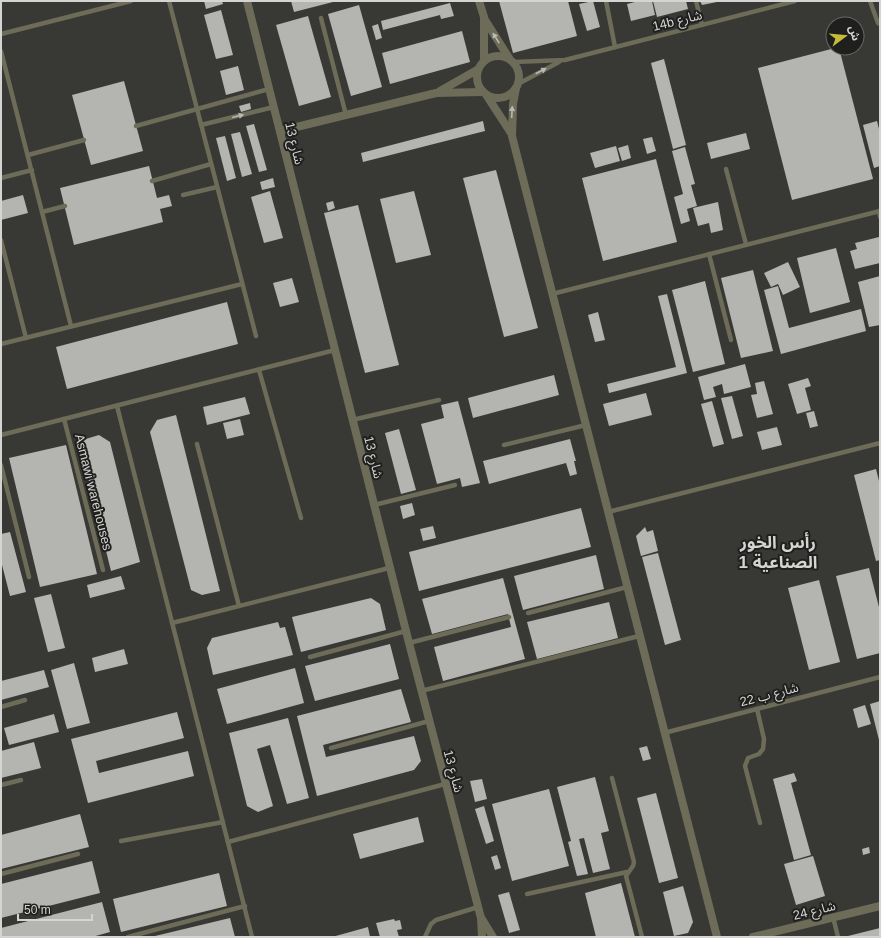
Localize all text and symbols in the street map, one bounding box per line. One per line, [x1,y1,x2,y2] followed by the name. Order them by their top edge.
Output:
[651,7,704,37] street label: 14b شارع
[825,16,865,56] north arrow
[846,24,862,42] text: ش
[492,32,499,44] one-way arrow
[535,68,547,74] one-way arrow
[509,105,515,118] one-way arrow
[231,113,244,119] one-way arrow
[279,120,307,167] street label: شارع 13
[72,432,115,552] street label: Asmawi warehouses
[358,434,386,481] street label: شارع 13
[739,531,817,572] district label: رأس الخور الصناعية 1
[738,679,801,712] street label: شارع ب 22
[438,748,466,795] street label: شارع 13
[18,896,92,922] scale bar
[791,898,838,926] street label: شارع 24
[24,903,51,917] text: 50 m

